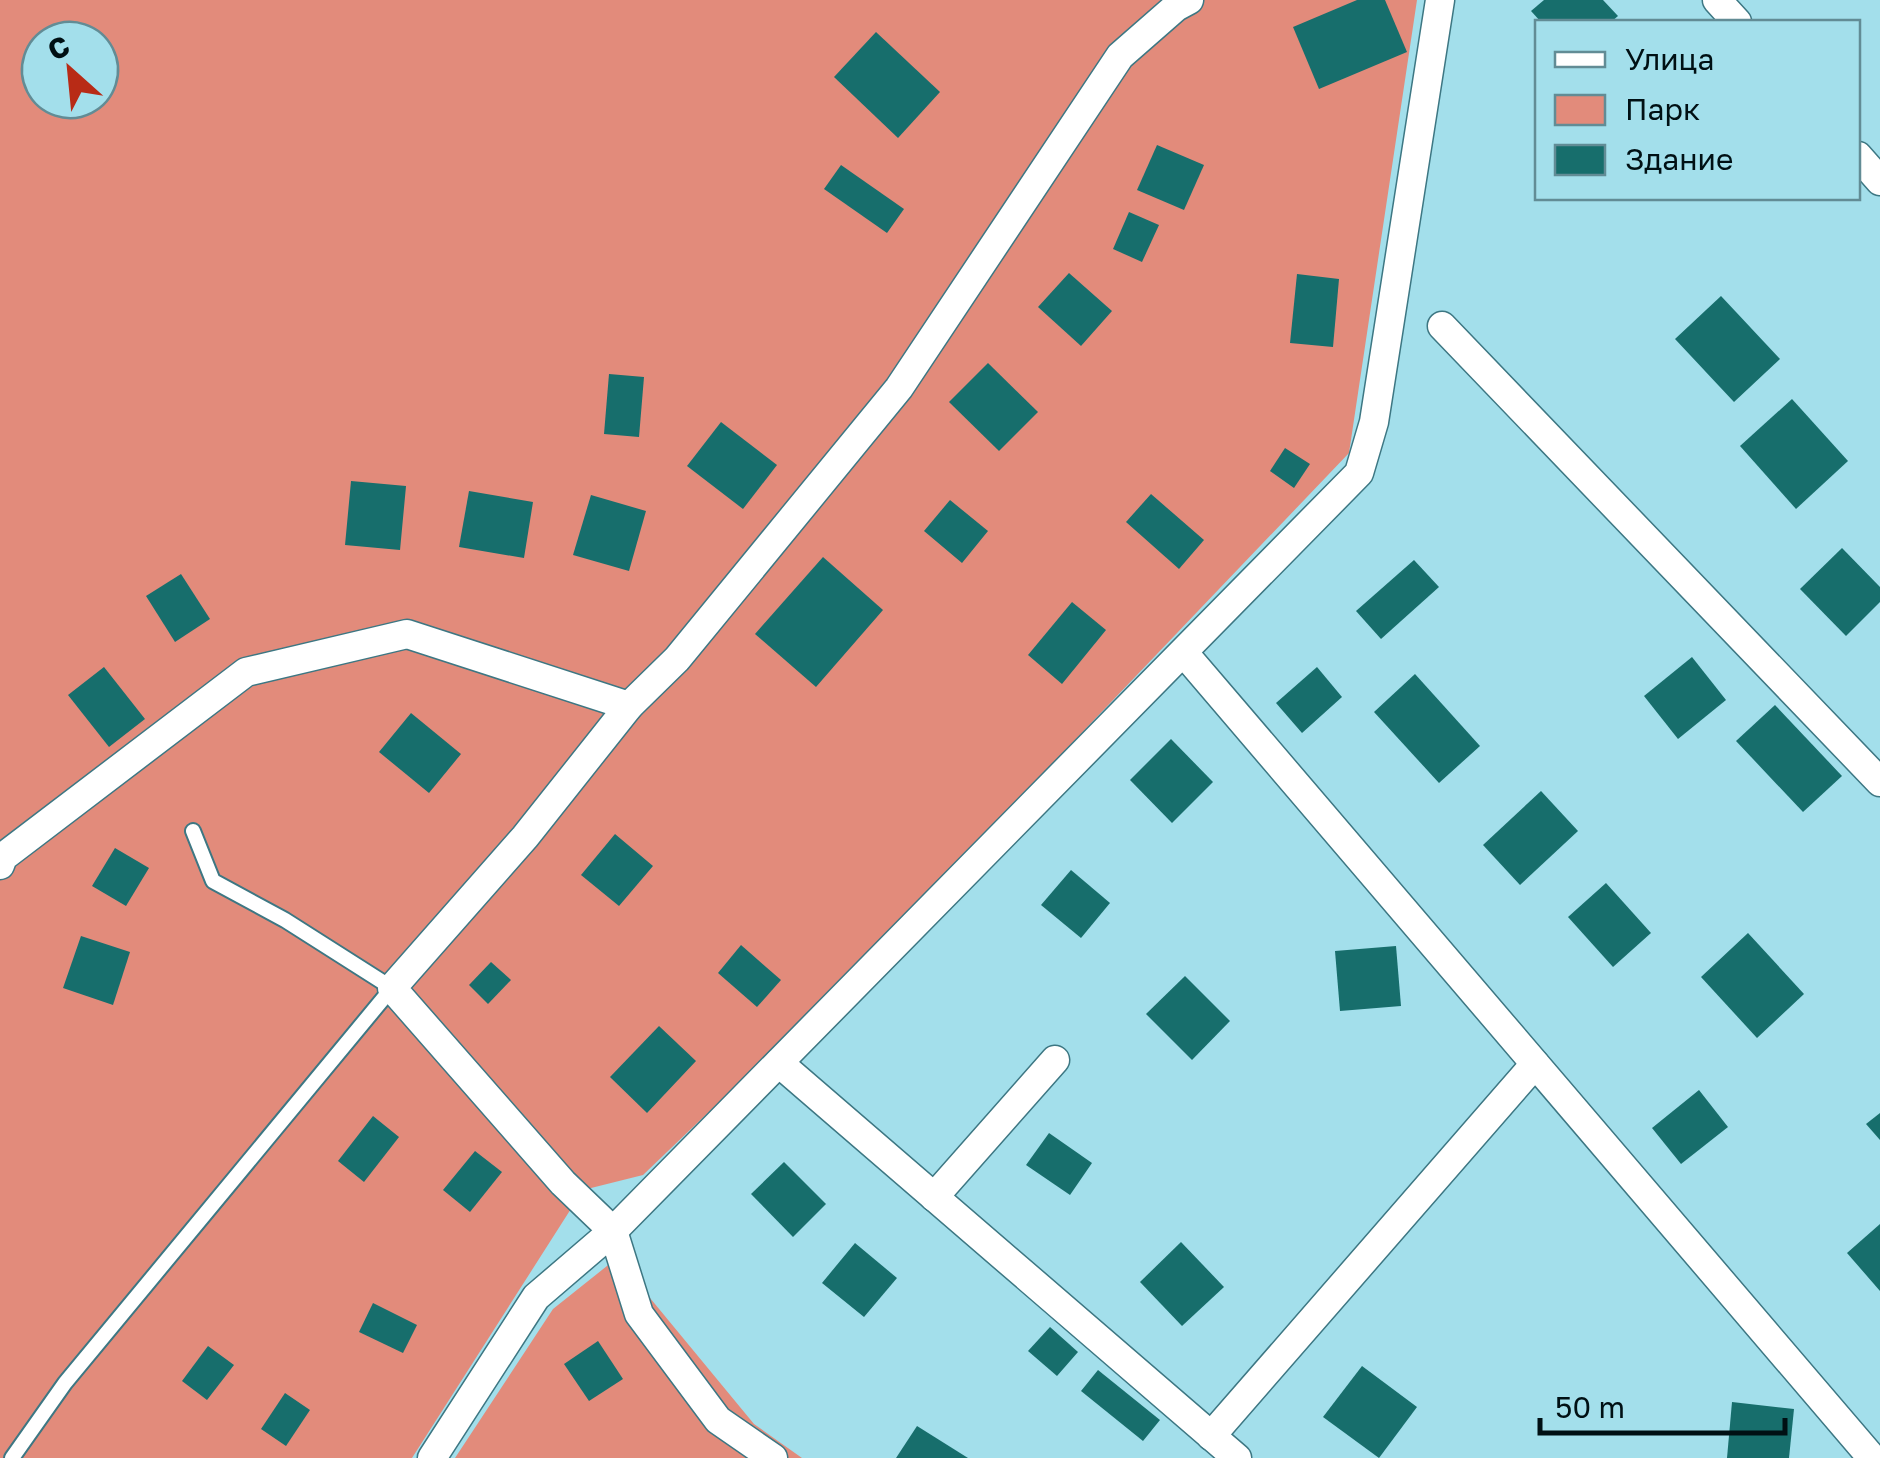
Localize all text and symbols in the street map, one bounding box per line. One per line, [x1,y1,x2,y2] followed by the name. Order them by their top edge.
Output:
[20,20,120,120] north arrow
[1535,20,1860,200] legend
[42,28,75,66] text: С
[1625,41,1714,77] text: Улица
[1625,91,1700,127] text: Парк
[1625,141,1733,177] text: Здание
[1540,1373,1785,1435] scale bar
[1555,1389,1625,1425] text: 50 m

